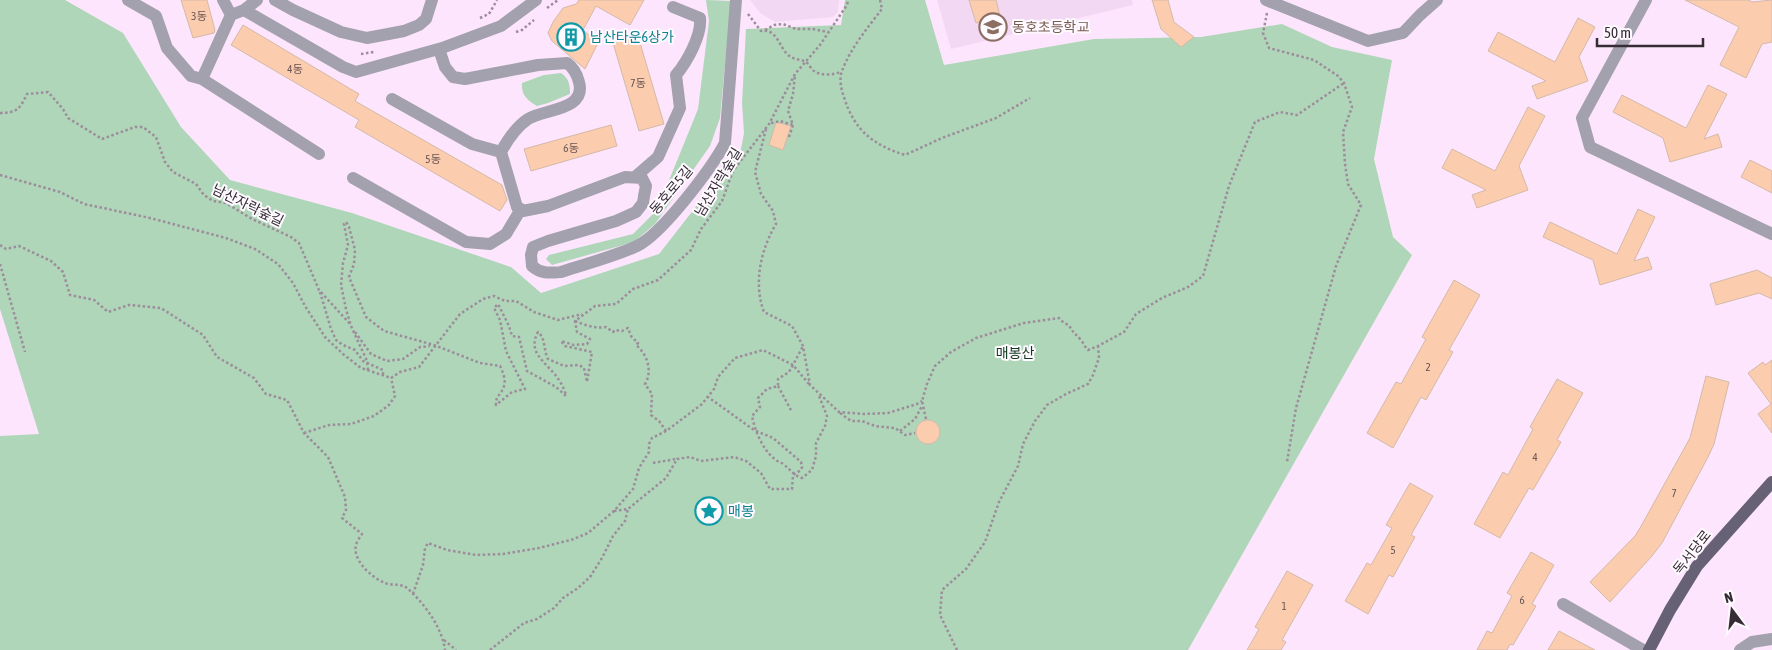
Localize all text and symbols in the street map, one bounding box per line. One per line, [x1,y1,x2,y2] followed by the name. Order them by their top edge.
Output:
[191,10,207,22] house number: 3동
[978,12,1008,42] school or university icon: 동호초등학교
[1597,15,1703,47] scale bar
[1012,19,1089,35] place label: 동호초등학교
[556,22,586,52] building icon: 남산타운6상가
[1604,24,1631,41] text: 50 m
[590,29,674,45] place label: 남산타운6상가
[287,63,303,75] house number: 4동
[630,77,646,89] house number: 7동
[563,142,579,154] house number: 6동
[691,145,745,219] street label: 남산자락숲길
[425,153,441,165] house number: 5동
[646,163,696,217] street label: 동호로5길
[210,181,286,229] street label: 남산자락숲길
[996,345,1034,361] park label: 매봉산
[1425,361,1431,373] house number: 2
[1532,451,1538,463] house number: 4
[1671,487,1677,499] house number: 7
[694,496,724,526] place icon: 매봉
[728,503,754,519] place label: 매봉
[1670,527,1714,577] street label: 독서당로
[1390,544,1396,556] house number: 5
[1707,585,1757,635] north arrow
[1723,589,1735,606] text: N
[1519,594,1525,606] house number: 6
[1281,600,1287,612] house number: 1

